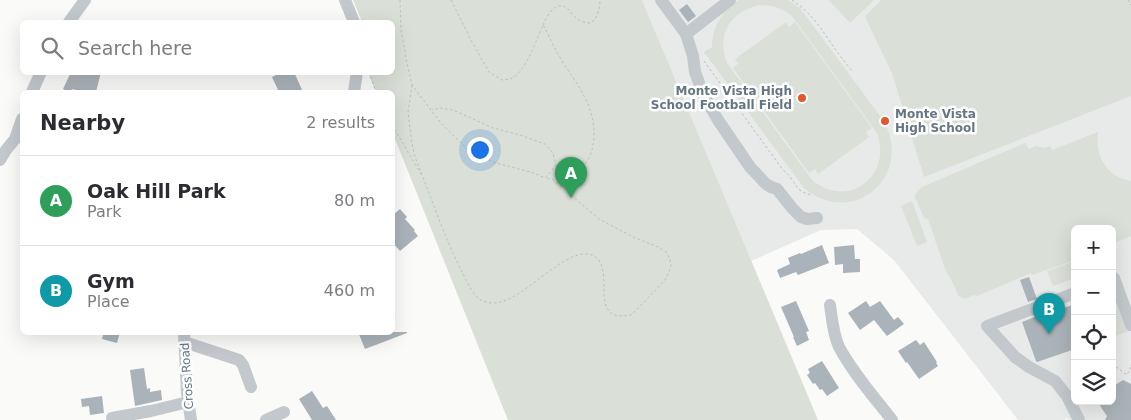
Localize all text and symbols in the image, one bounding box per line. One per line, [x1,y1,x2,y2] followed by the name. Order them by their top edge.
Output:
[20,20,395,75] search box
[38,34,66,62] icon: search
[78,37,192,59] text: Search here
[651,84,792,112] place label: Monte Vista High School Football Field
[796,92,808,104] marker: Monte Vista High School Football Field
[895,107,976,135] place label: Monte Vista High School
[40,111,125,135] text: Nearby
[306,113,375,132] text: 2 results
[879,115,891,127] marker: Monte Vista High School
[467,137,493,163] your location
[555,157,587,198] pin: A
[87,180,226,202] text: Oak Hill Park
[50,191,62,210] text: A
[334,191,375,210] text: 80 m
[87,202,122,221] text: Park
[1071,225,1116,405] map controls
[1071,225,1116,270] button: +
[87,270,135,292] text: Gym
[1071,270,1116,315] button: −
[50,281,62,300] text: B
[324,281,375,300] text: 460 m
[87,292,130,311] text: Place
[1033,293,1065,334] pin: B
[1071,315,1116,360] button: locate
[178,342,196,410] street label: Cross Road
[1071,360,1116,405] button: layers

